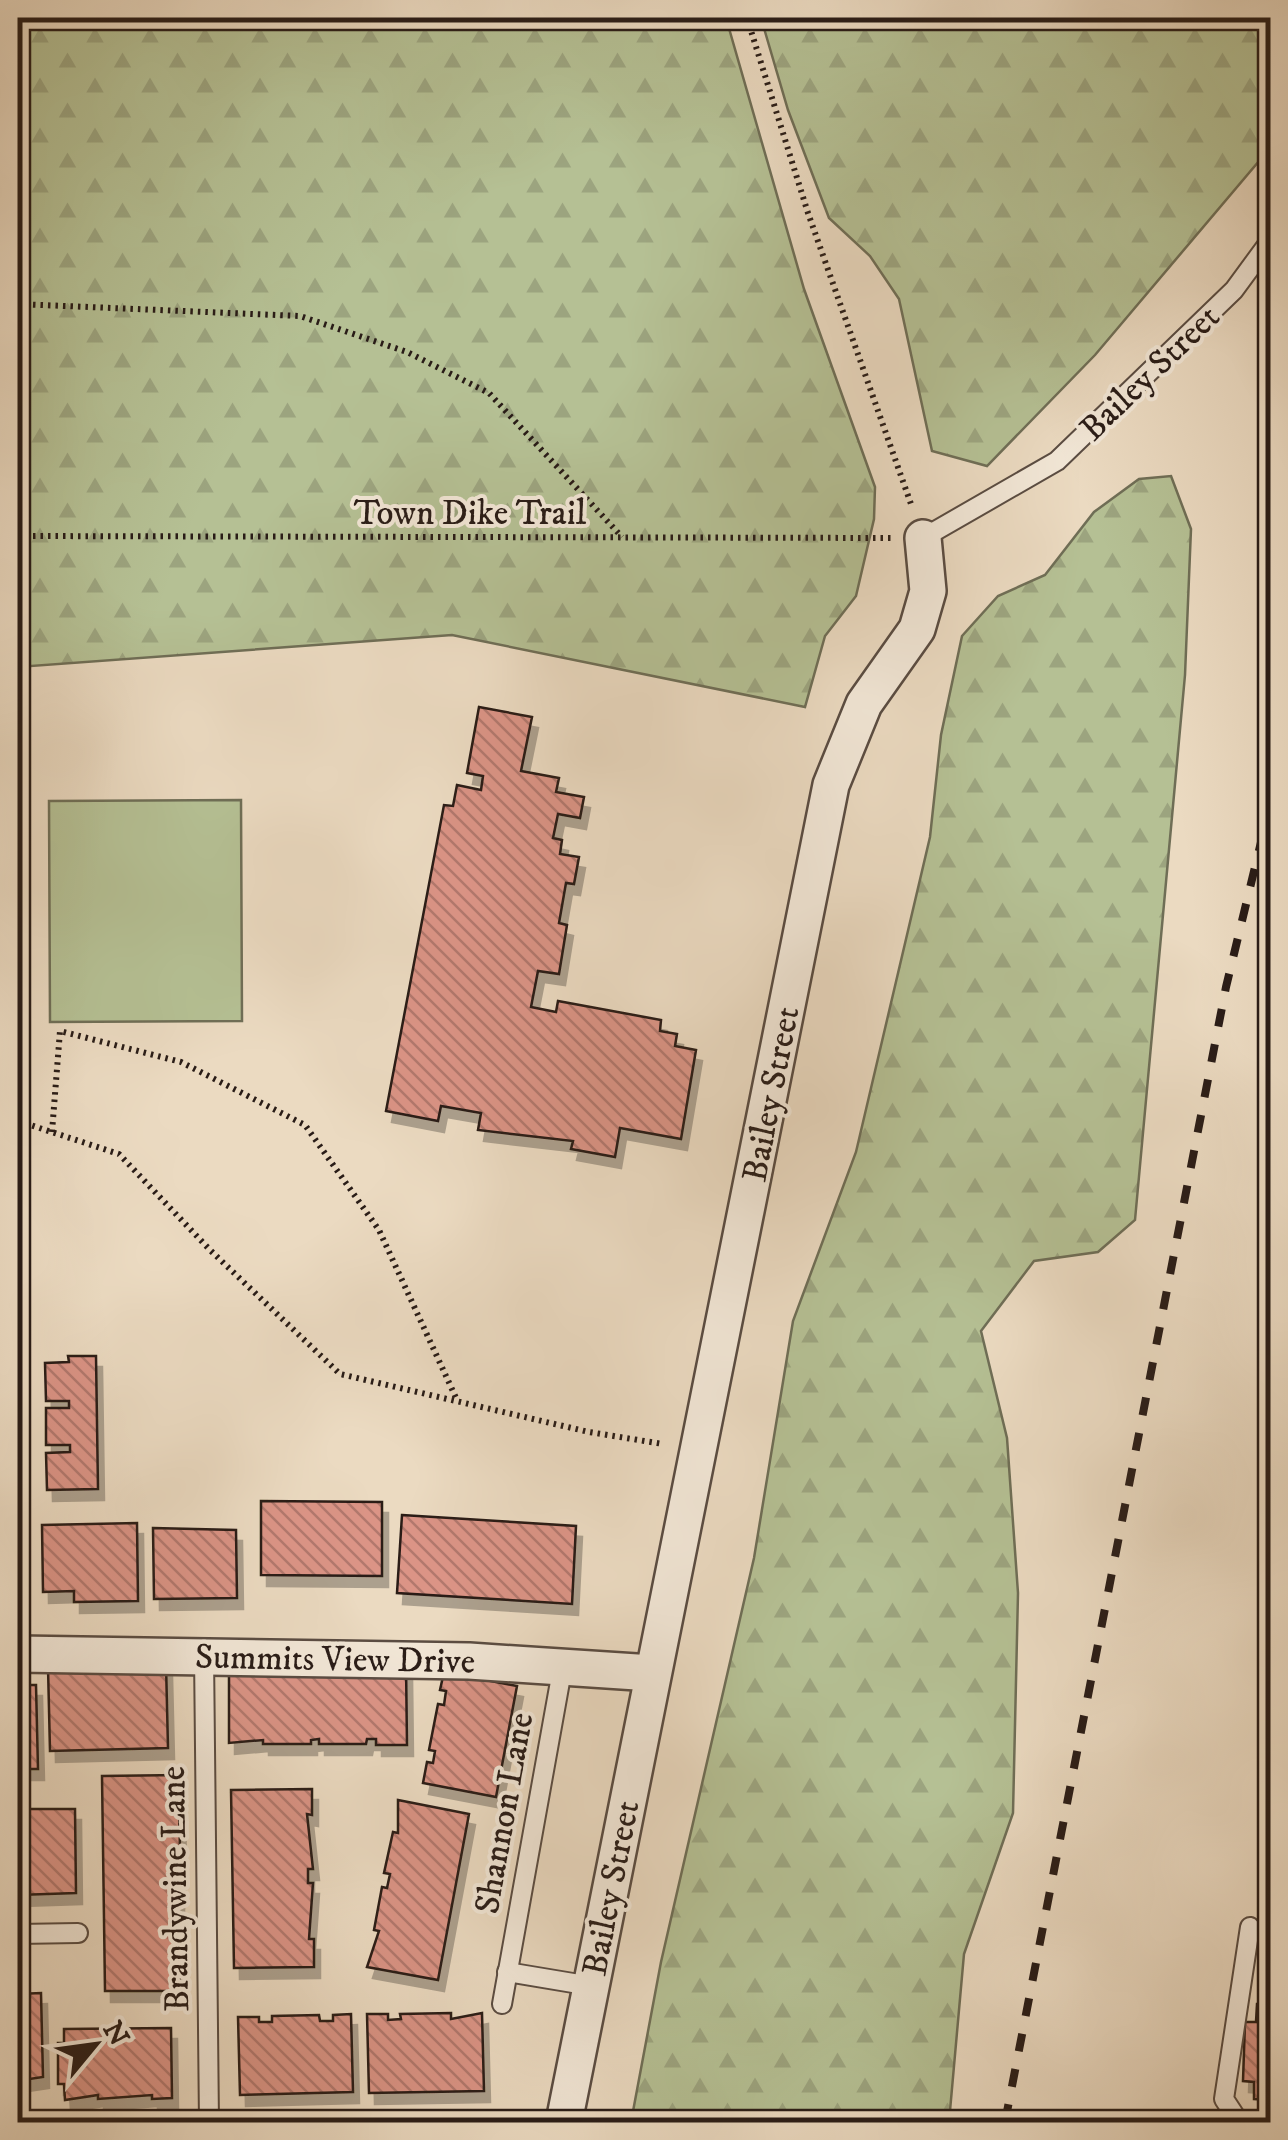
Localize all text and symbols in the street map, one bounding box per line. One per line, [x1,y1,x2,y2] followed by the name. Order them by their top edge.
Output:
[1071,296,1230,451] street label: Bailey Street
[354,492,587,536] street label: Town Dike Trail
[733,1003,811,1186] street label: Bailey Street
[194,1636,475,1684] street label: Summits View Drive
[466,1709,544,1917] street label: Shannon Lane
[152,1766,200,2012] street label: Brandywine Lane
[573,1797,651,1980] street label: Bailey Street
[45,1995,145,2095] north arrow
[95,2015,136,2052] text: N

